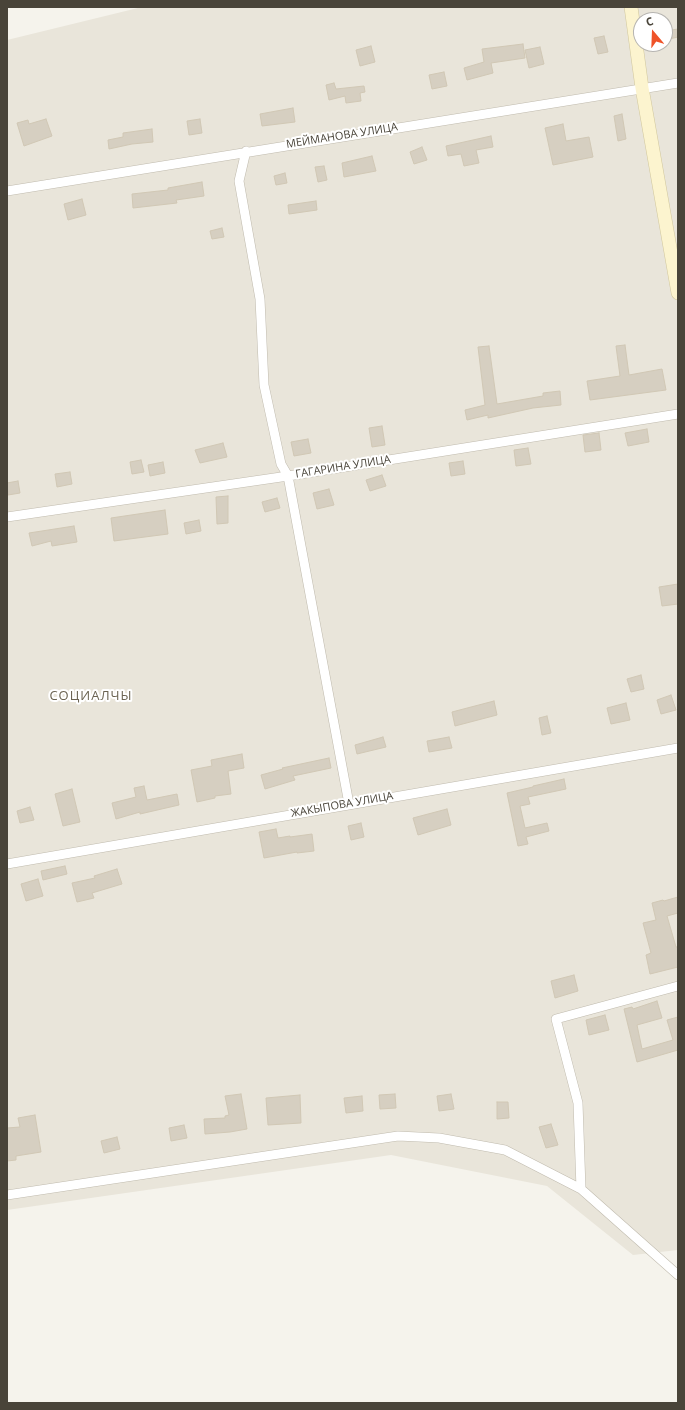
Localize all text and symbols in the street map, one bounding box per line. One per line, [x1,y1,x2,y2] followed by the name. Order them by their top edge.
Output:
[633,12,673,52] north arrow
[643,13,655,29] text: С
[285,121,399,151] street label: МЕЙМАНОВА УЛИЦА
[294,453,392,481] street label: ГАГАРИНА УЛИЦА
[49,688,133,704] district label: СОЦИАЛЧЫ
[290,789,394,821] street label: ЖАКЫПОВА УЛИЦА

